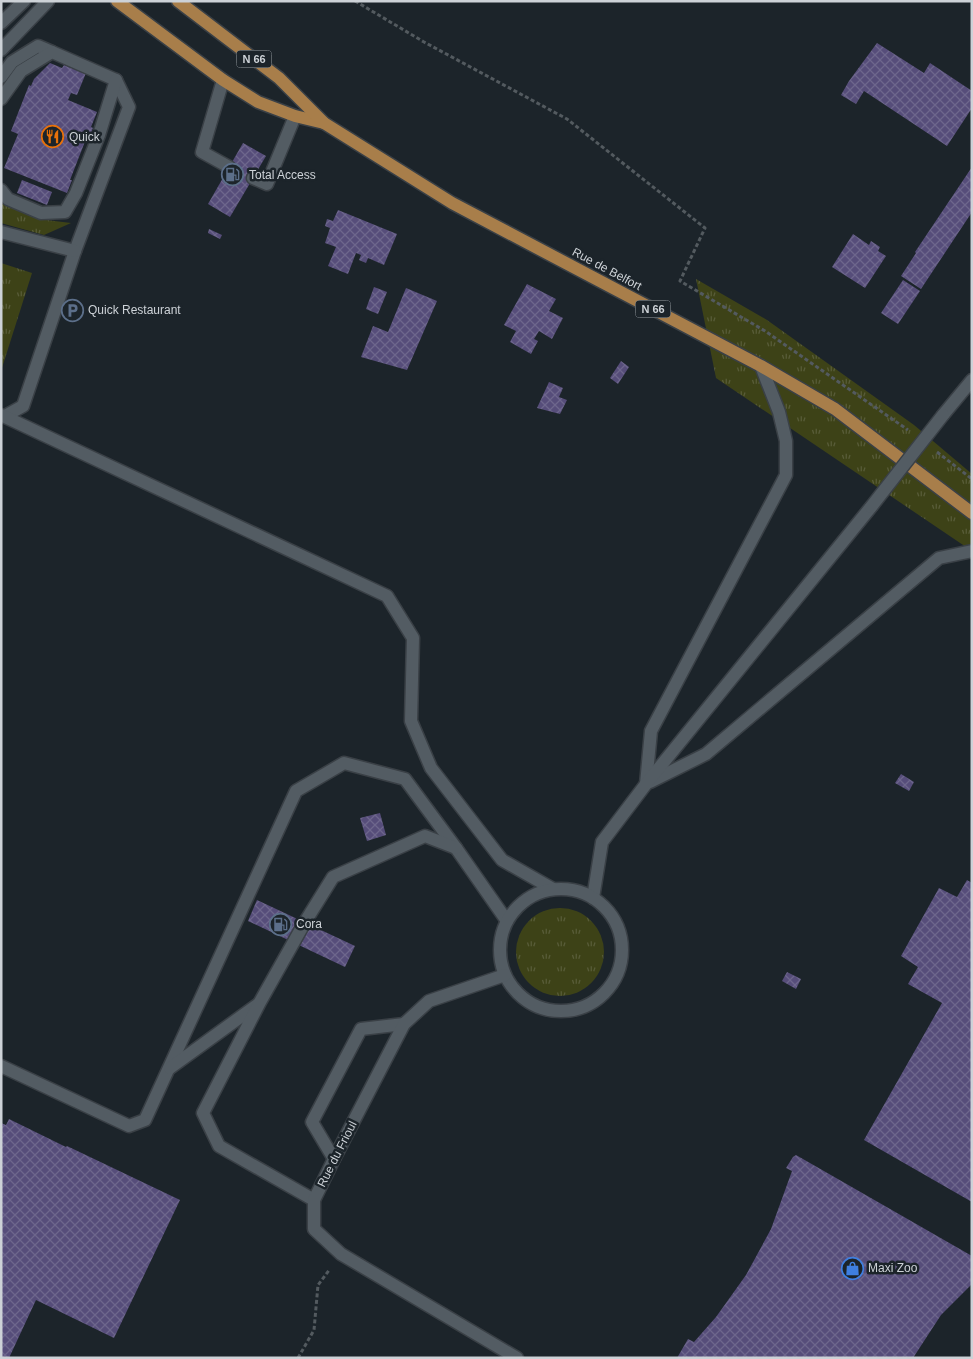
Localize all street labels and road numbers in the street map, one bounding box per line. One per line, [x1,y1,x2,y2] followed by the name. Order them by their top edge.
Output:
[236,51,272,68] road number: N 66
[570,245,645,293] street label: Rue de Belfort
[636,300,670,318] road number: N 66
[314,1119,360,1189] street label: Rue du Frioul

